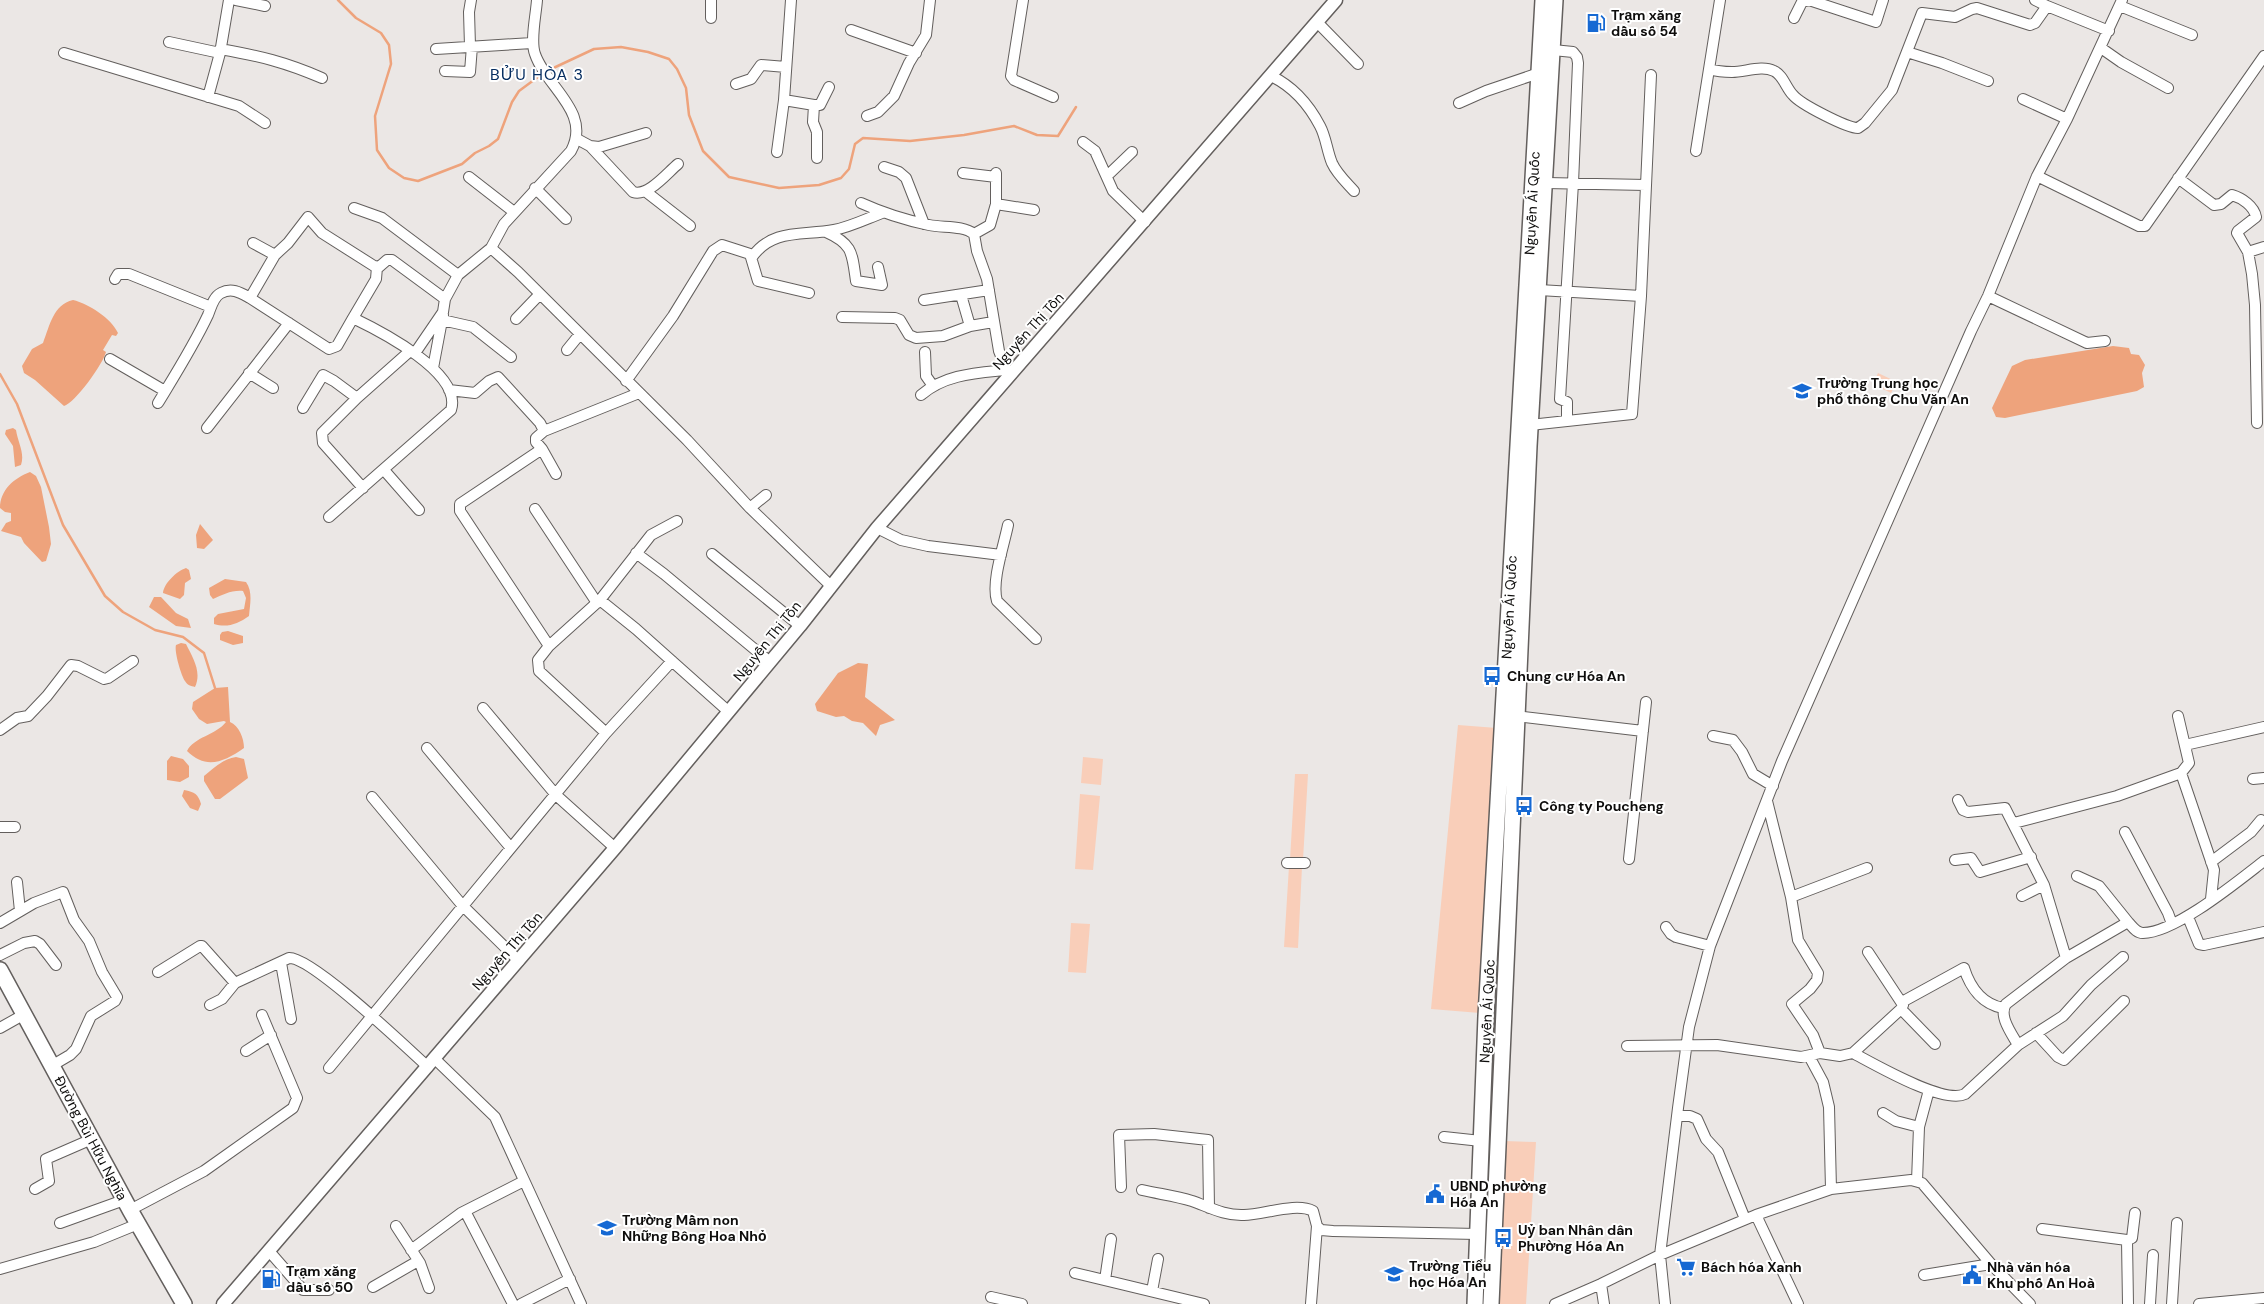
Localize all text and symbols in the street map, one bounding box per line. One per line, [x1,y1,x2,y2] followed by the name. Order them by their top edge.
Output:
[1611,6,1682,40] place label: Trạm xăng dầu số 54
[1585,12,1607,34] fuel station icon: Trạm xăng dầu số 54
[490,64,584,85] district label: BỬU HÒA 3
[1520,151,1544,255] street label: Nguyễn Ái Quốc
[989,289,1067,373] street label: Nguyễn Thị Tồn
[1817,374,1969,408] place label: Trường Trung học phổ thông Chu Văn An
[1791,380,1813,402] school or university icon: Trường Trung học phổ thông Chu Văn An
[1497,555,1521,659] street label: Nguyễn Ái Quốc
[729,597,805,685] street label: Nguyễn Thị Tồn
[1481,665,1503,687] bus stop icon: Chung cư Hóa An
[1507,667,1625,685] place label: Chung cư Hóa An
[1513,795,1535,817] bus stop icon: Công ty Poucheng
[1539,797,1664,815] place label: Công ty Poucheng
[468,908,546,994] street label: Nguyễn Thị Tồn
[1475,959,1499,1063] street label: Nguyễn Ái Quốc
[51,1073,131,1203] street label: Đường Bùi Hữu Nghĩa
[1450,1177,1547,1211] place label: UBND phường Hóa An
[1424,1183,1446,1205] public building icon: UBND phường Hóa An
[622,1211,766,1245] place label: Trường Mầm non Những Bông Hoa Nhỏ
[596,1217,618,1239] school or university icon: Trường Mầm non Những Bông Hoa Nhỏ
[1518,1221,1633,1255] place label: Uỷ ban Nhân dân Phường Hóa An
[1492,1227,1514,1249] bus stop icon: Uỷ ban Nhân dân Phường Hóa An
[1675,1256,1697,1278] supermarket icon: Bách hóa Xanh
[1409,1257,1491,1291] place label: Trường Tiểu học Hóa An
[1701,1258,1802,1276] place label: Bách hóa Xanh
[1987,1258,2095,1292] place label: Nhà văn hóa Khu phố An Hoà
[286,1262,357,1296] place label: Trạm xăng dầu số 50
[1383,1263,1405,1285] school or university icon: Trường Tiểu học Hóa An
[1961,1264,1983,1286] public building icon: Nhà văn hóa Khu phố An Hoà
[260,1268,282,1290] fuel station icon: Trạm xăng dầu số 50

